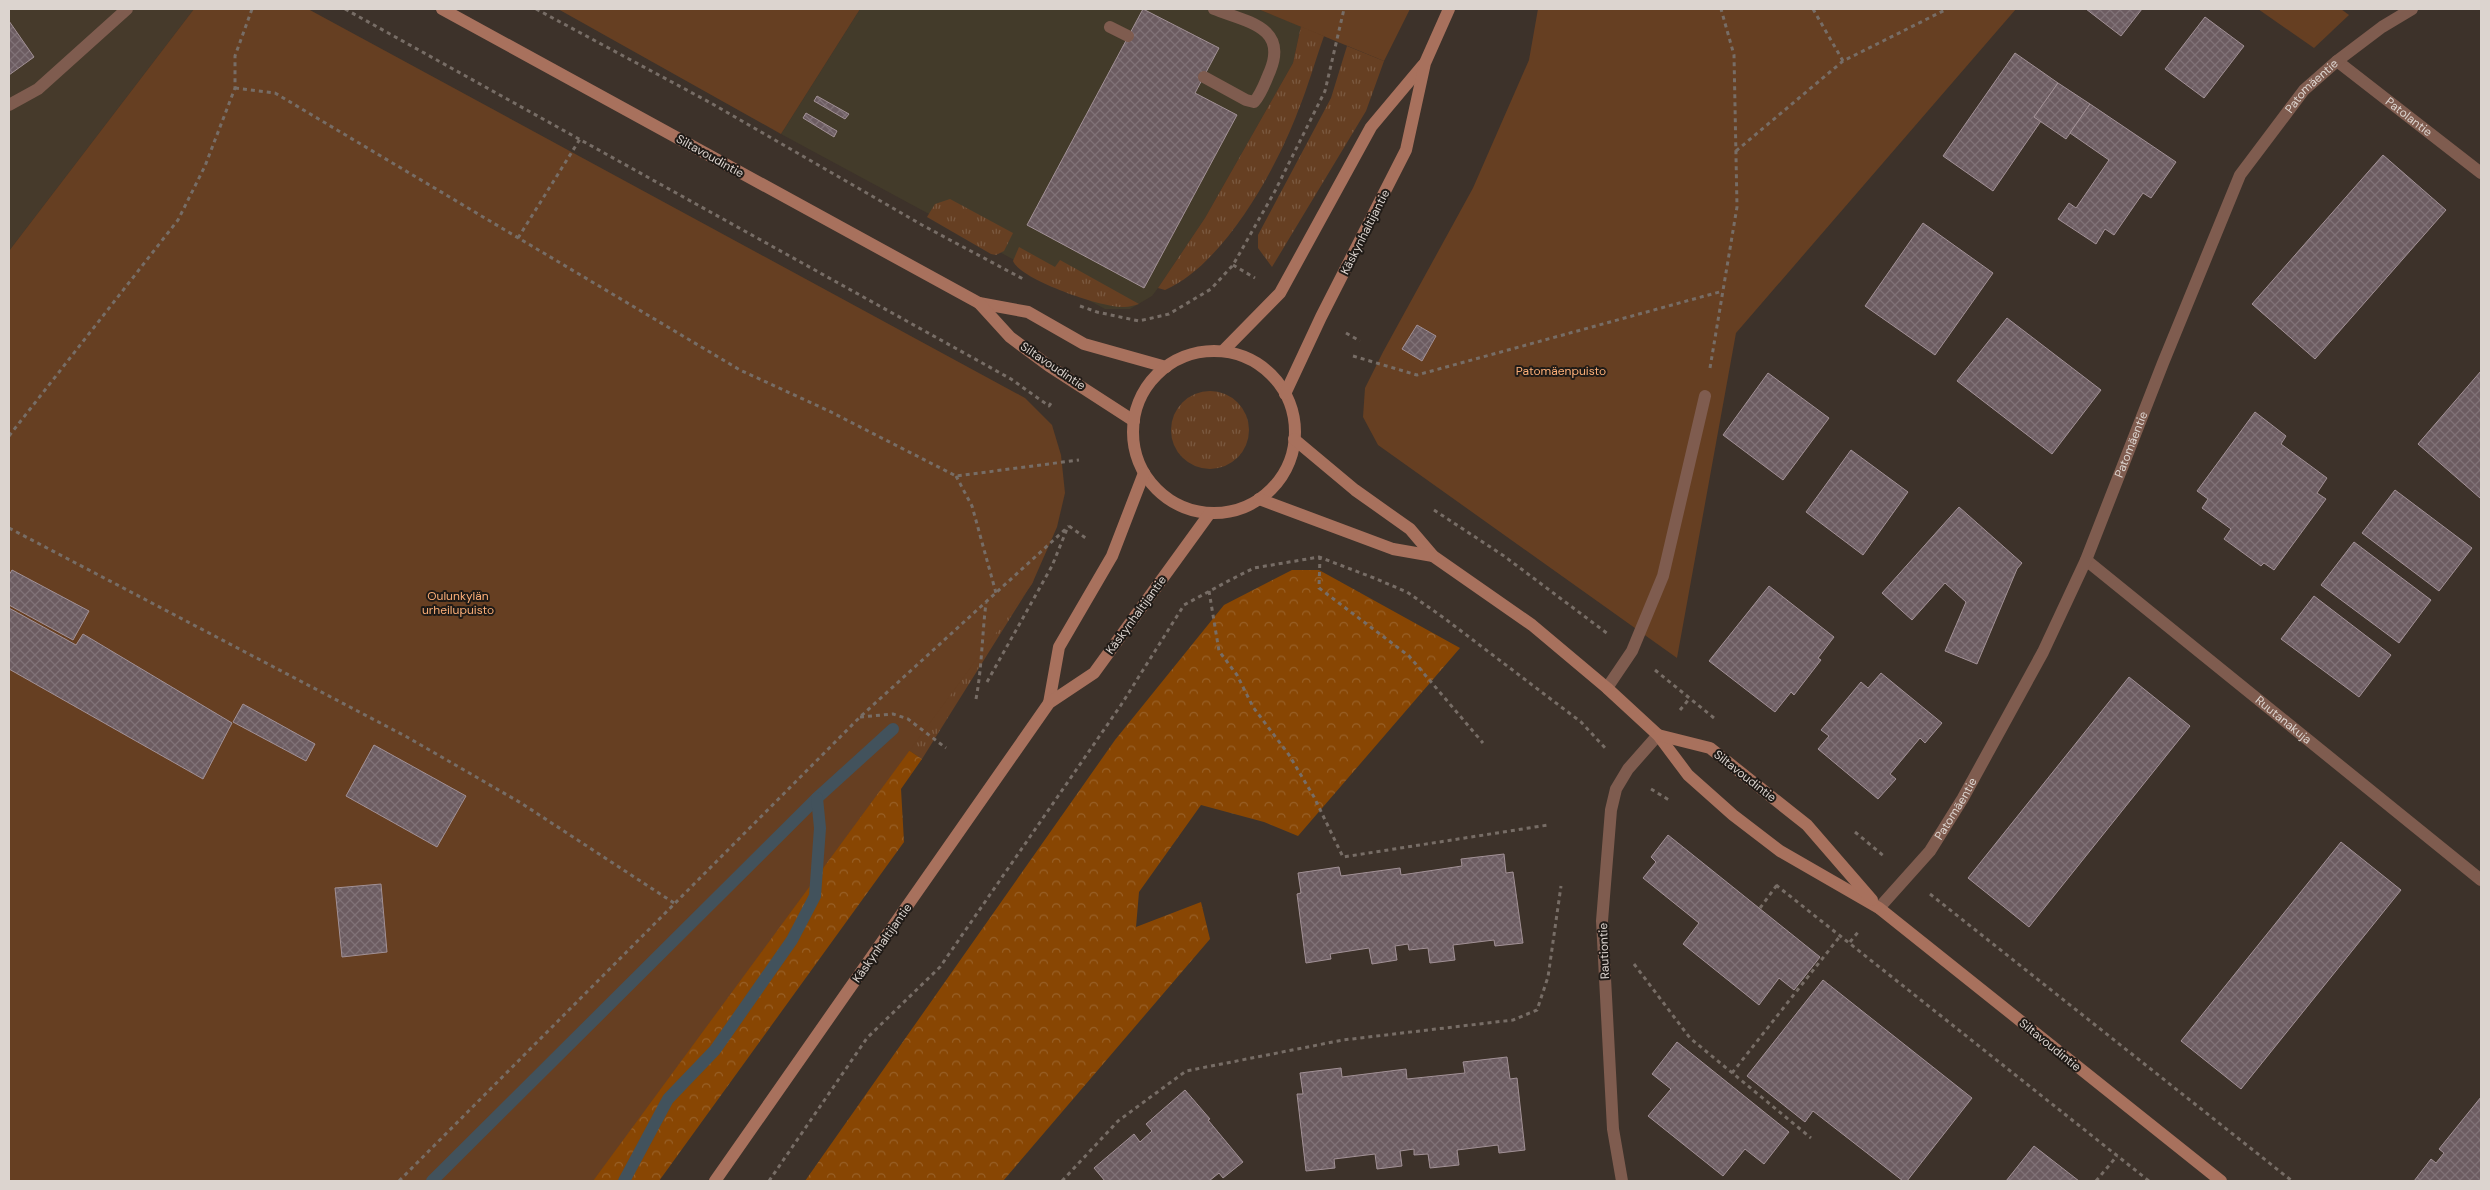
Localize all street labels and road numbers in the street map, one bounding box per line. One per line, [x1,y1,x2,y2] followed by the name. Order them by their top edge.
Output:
[2281,55,2342,116] street label: Patomäentie
[2382,94,2436,140] street label: Patolantie
[673,131,747,181] street label: Siltavoudintie
[1337,187,1393,277] street label: Käskynhaltijantie
[1017,338,1089,394] street label: Siltavoudintie
[2111,409,2151,480] street label: Patomäentie
[1102,572,1170,657] street label: Käskynhaltijantie
[2252,692,2315,748] street label: Ruutanakuja
[1710,747,1780,806] street label: Siltavoudintie
[1931,775,1981,843] street label: Patomäentie
[849,900,915,986] street label: Käskynhaltijantie
[1595,922,1613,979] street label: Rautiontie
[2016,1015,2084,1075] street label: Siltavoudintie

